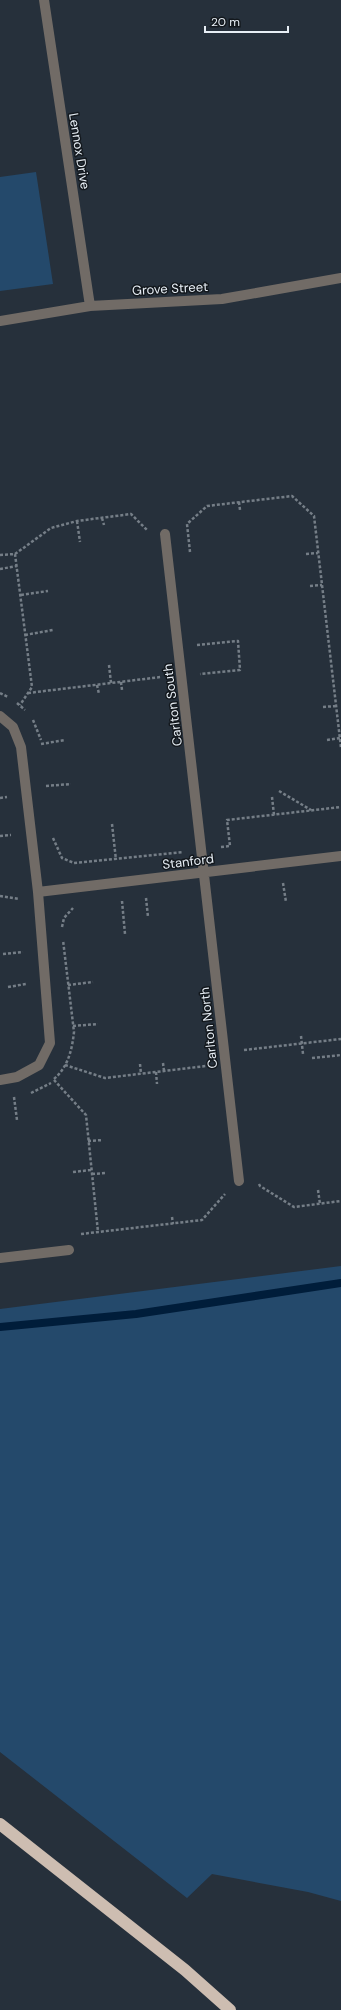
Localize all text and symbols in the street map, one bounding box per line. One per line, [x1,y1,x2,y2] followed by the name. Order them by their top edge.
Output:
[205,8,288,34] scale bar
[211,14,240,30] text: 20 m
[65,112,94,190] street label: Lennox Drive
[132,278,208,299] street label: Grove Street
[159,663,186,747] street label: Carlton South
[161,850,215,873] street label: Stanford
[196,986,221,1069] street label: Carlton North

